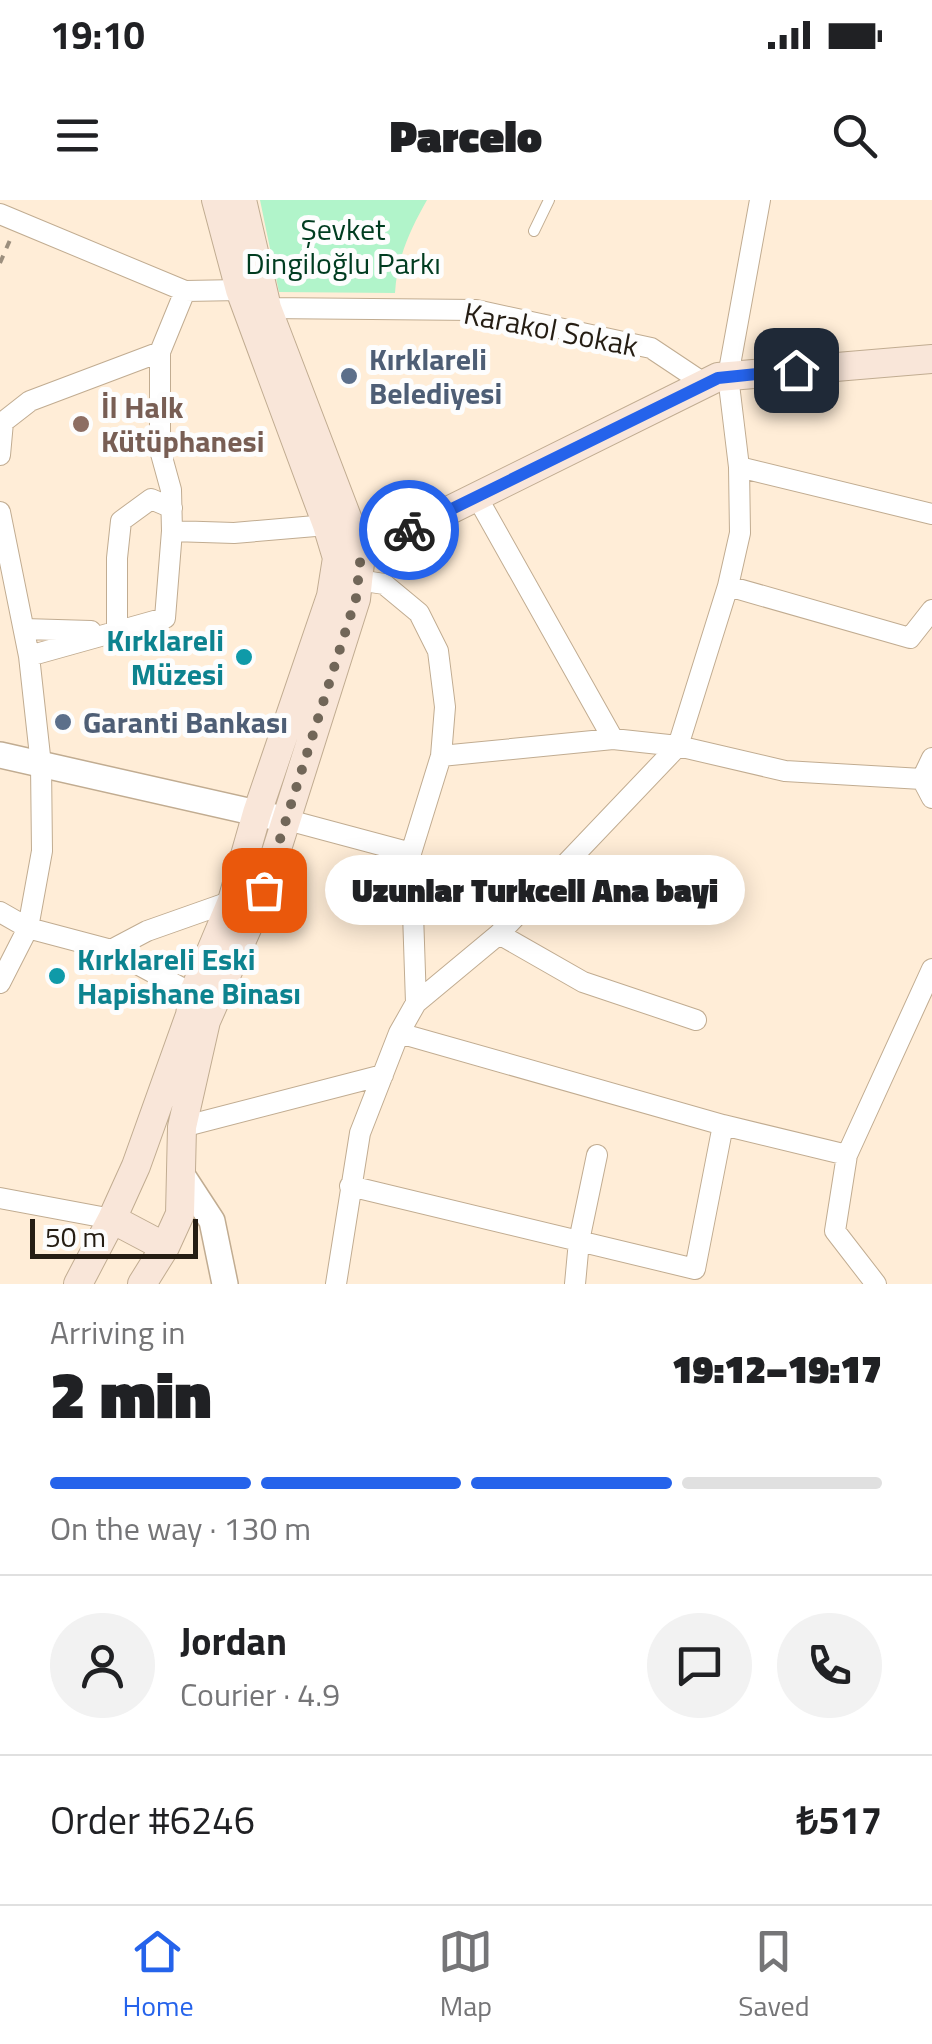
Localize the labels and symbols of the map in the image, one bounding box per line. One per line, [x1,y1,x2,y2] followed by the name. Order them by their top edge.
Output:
[245,206,441,286] park label: Şevket Dingiloğlu Parkı
[460,290,642,368] street label: Karakol Sokak
[754,328,839,413] pin
[369,336,502,416] place label: Kırklareli Belediyesi
[338,365,360,387] marker: Kırklareli Belediyesi
[101,384,264,464] place label: İl Halk Kütüphanesi
[70,413,92,435] marker: İl Halk Kütüphanesi
[359,480,459,580] courier
[106,617,224,697] place label: Kırklareli Müzesi
[233,646,255,668] marker: Kırklareli Müzesi
[83,699,288,745] place label: Garanti Bankası
[52,711,74,733] marker: Garanti Bankası
[222,848,307,933] pin
[324,855,744,925] callout: Uzunlar Turkcell Ana bayi
[77,936,301,1016] place label: Kırklareli Eski Hapishane Binası
[46,965,68,987] marker: Kırklareli Eski Hapishane Binası
[30,1214,198,1258] scale bar

